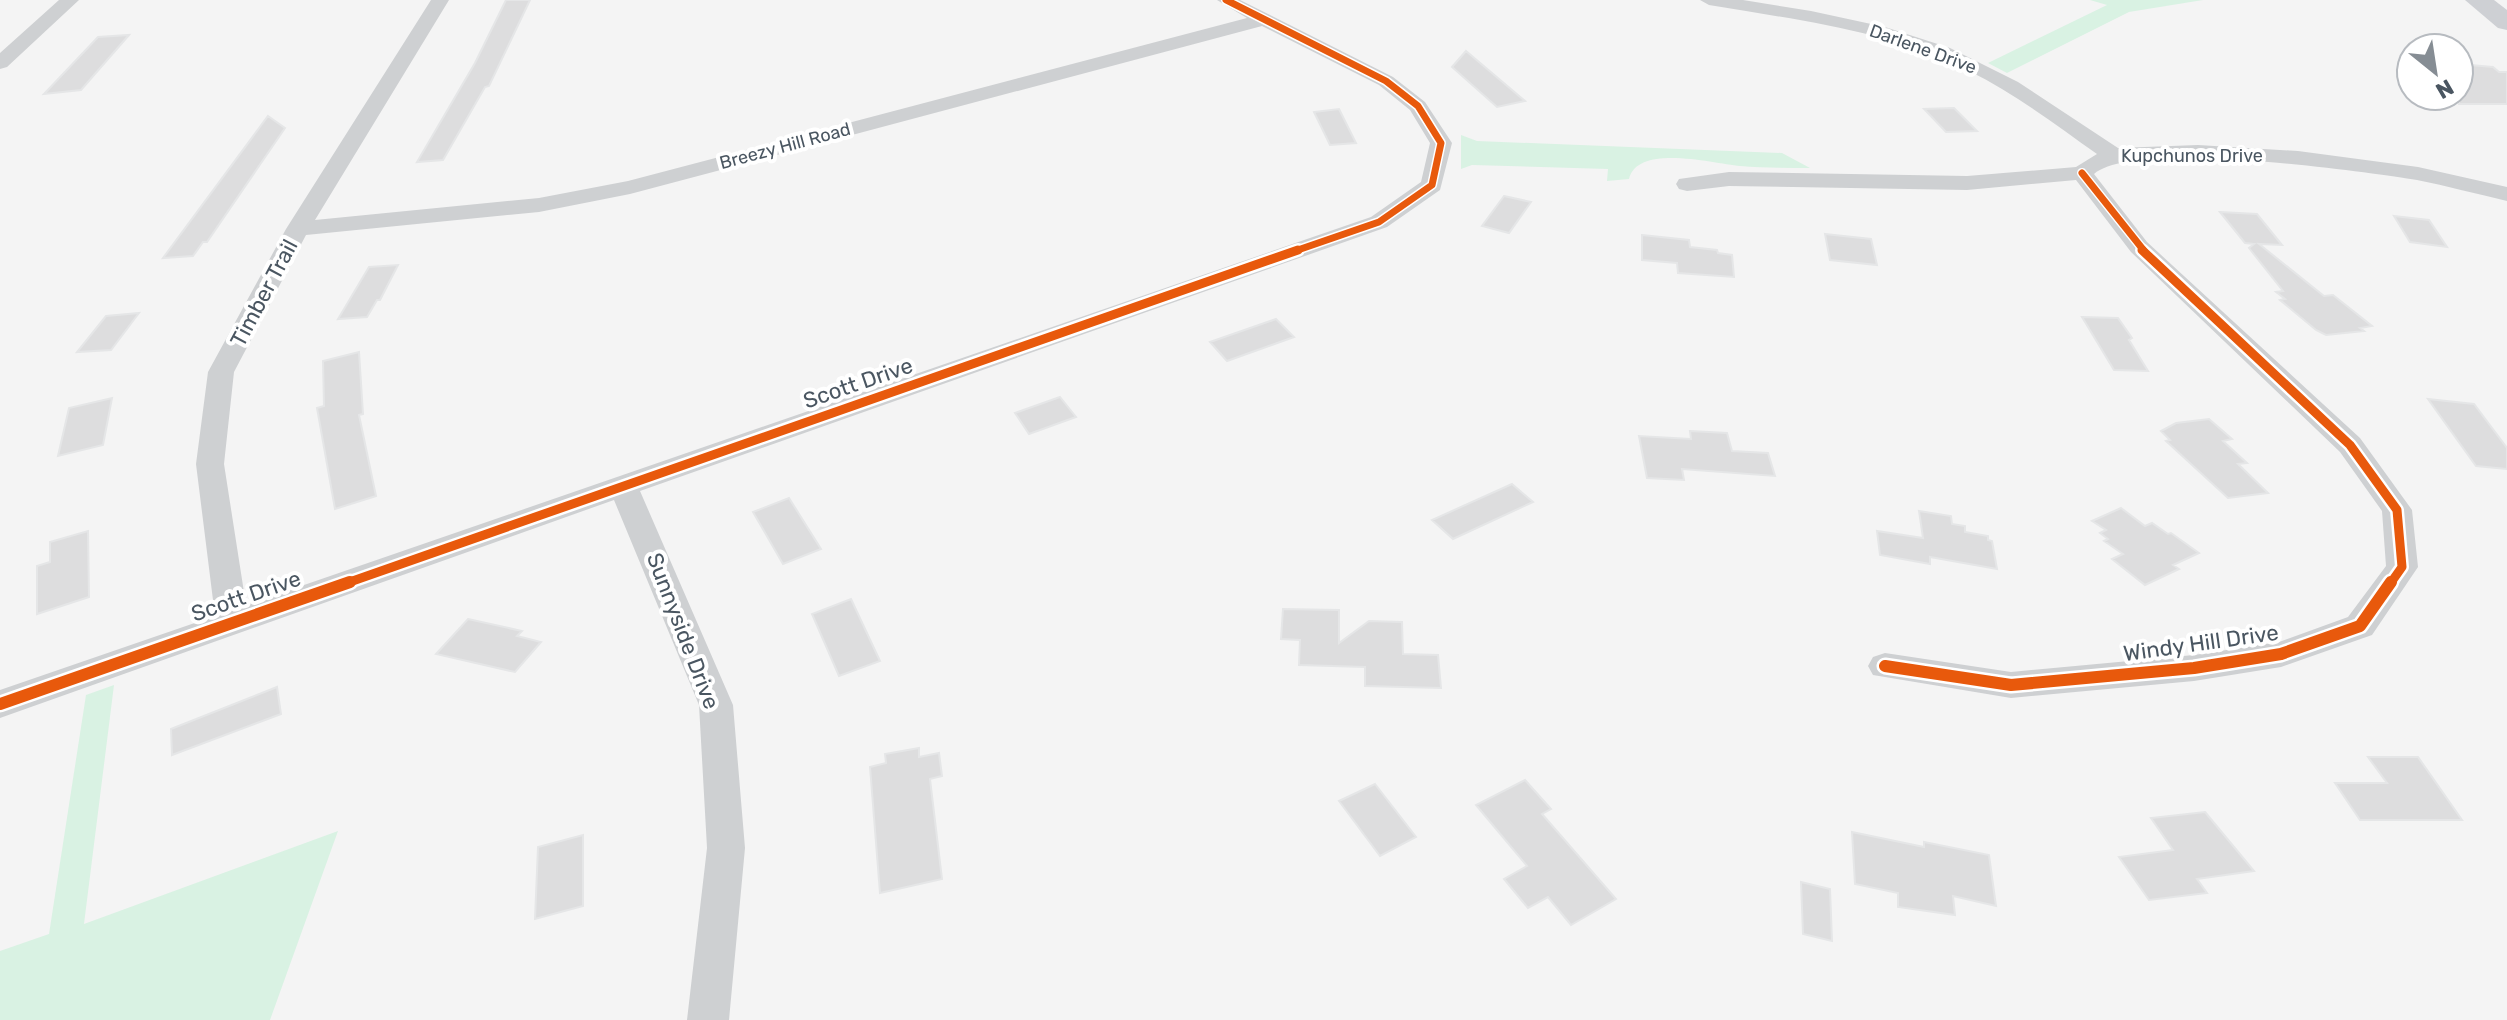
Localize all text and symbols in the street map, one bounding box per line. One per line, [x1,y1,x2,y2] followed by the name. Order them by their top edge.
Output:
[1866,19,1980,79] street label: Darlene Drive
[2395,32,2475,112] north arrow
[2431,73,2458,105] text: N
[717,118,853,174] street label: Breezy Hill Road
[2121,145,2263,167] street label: Kupchunos Drive
[224,235,304,351] street label: Timber Trail
[800,352,916,414] street label: Scott Drive
[641,549,725,713] street label: Sunnyside Drive
[188,565,304,627] street label: Scott Drive
[2122,619,2280,667] street label: Windy Hill Drive

